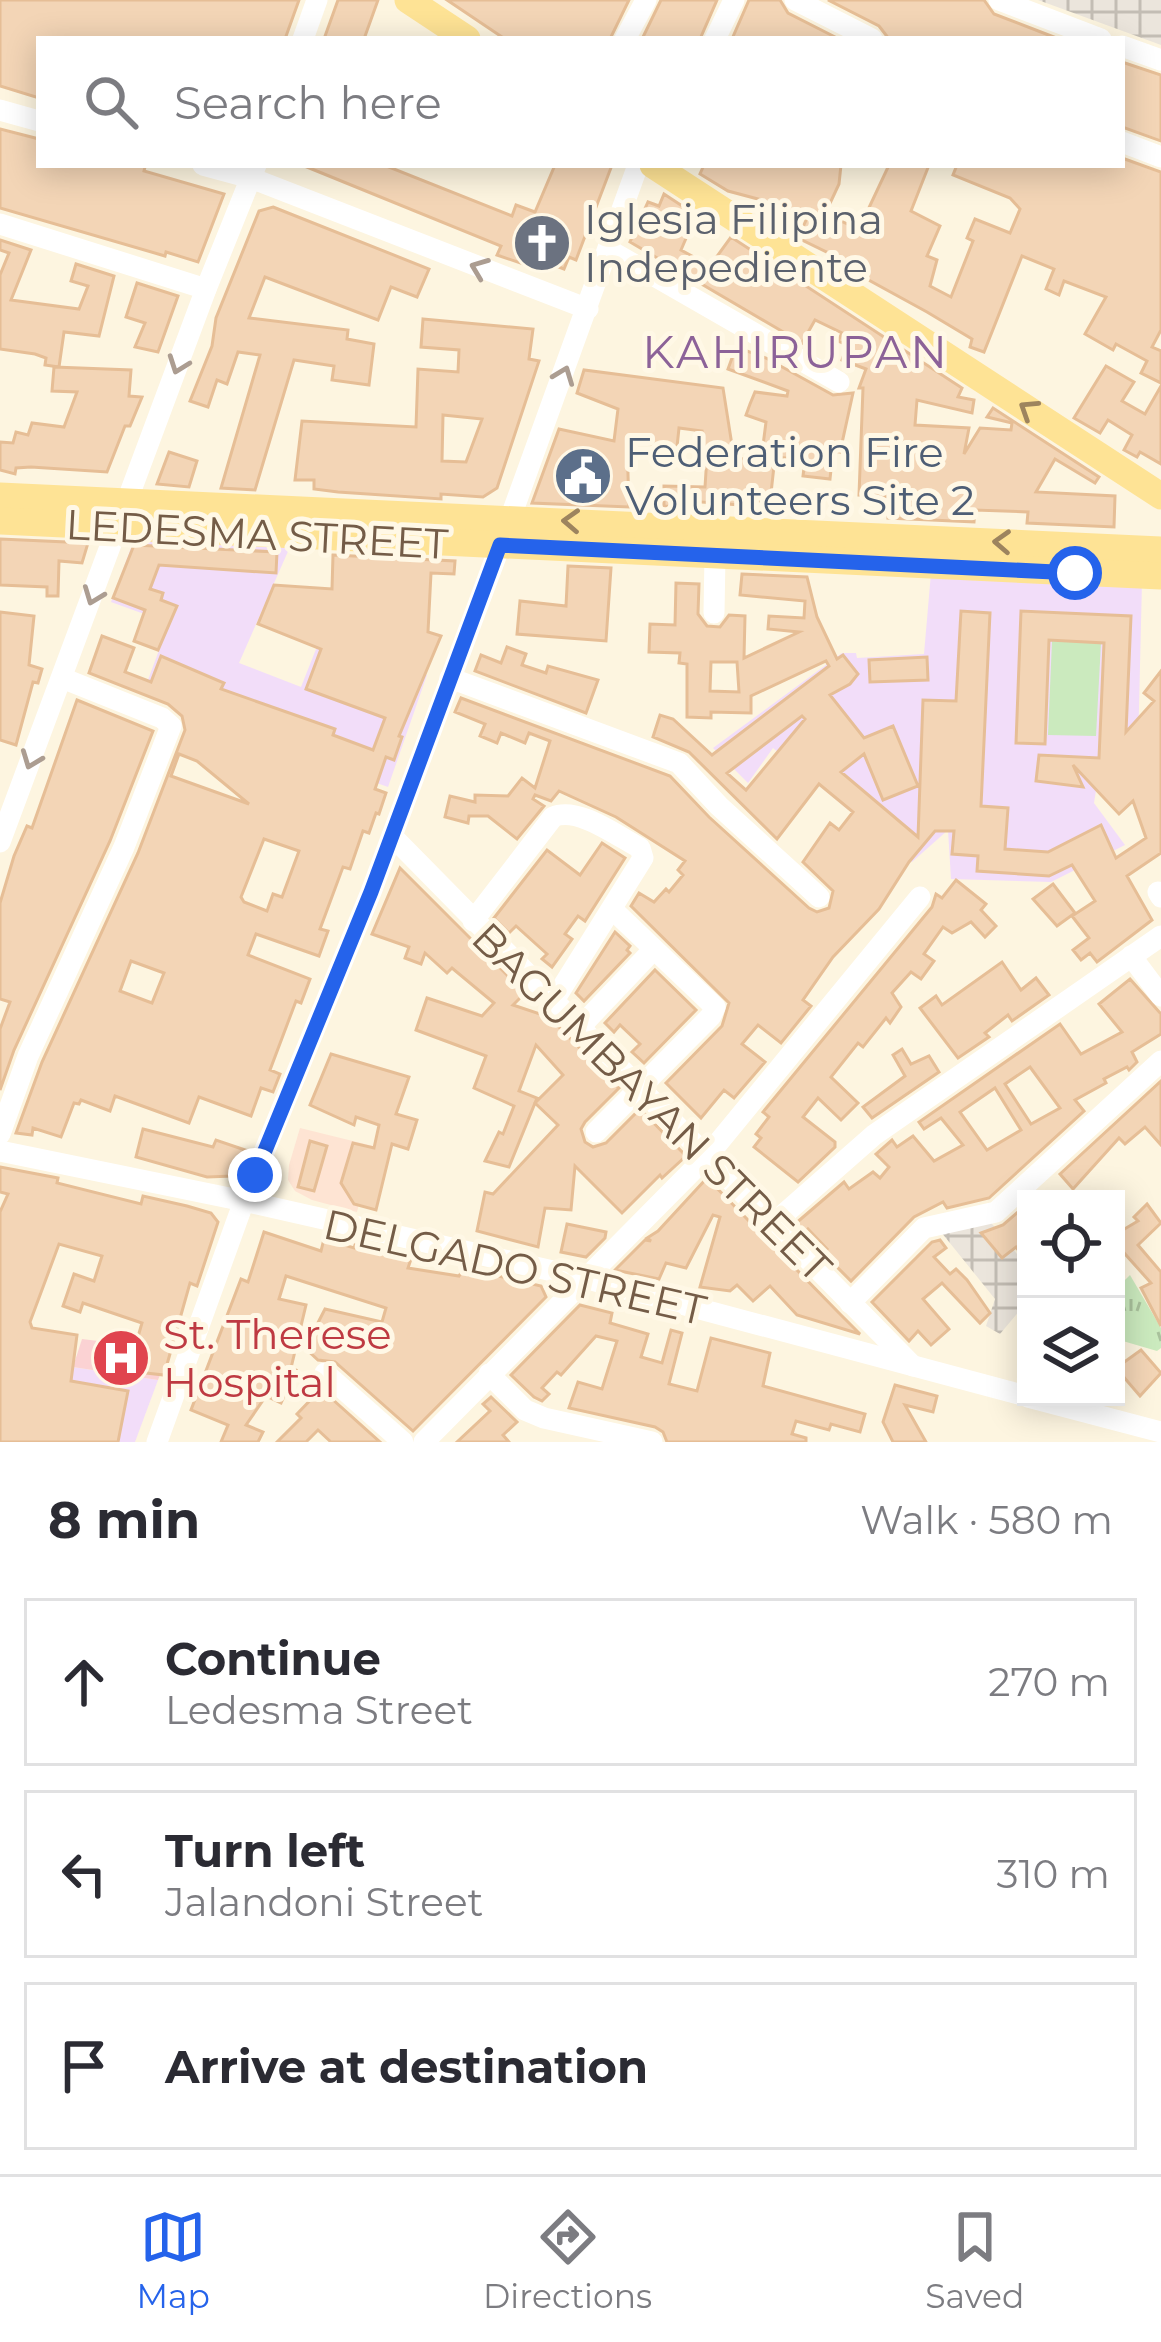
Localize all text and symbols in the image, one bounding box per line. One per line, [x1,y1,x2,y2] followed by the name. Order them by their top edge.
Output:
[36,36,1125,168] search box
[78,69,144,135] icon: search
[174,75,442,130] text: Search here
[584,193,883,293] place label: Iglesia Filipina Indepediente
[511,212,573,274] church icon: Iglesia Filipina Indepediente
[469,258,490,282] one-way arrow
[642,324,950,379] district label: KAHIRUPAN
[168,354,192,375] one-way arrow
[549,365,574,386] one-way arrow
[1019,402,1041,424] one-way arrow
[625,426,975,526] place label: Federation Fire Volunteers Site 2
[552,445,614,507] public building icon: Federation Fire Volunteers Site 2
[64,498,450,570] street label: LEDESMA STREET
[561,508,580,534] one-way arrow
[992,529,1011,555] one-way arrow
[1048,546,1102,600] route start
[83,584,108,605] one-way arrow
[21,749,46,770] one-way arrow
[462,912,842,1292] street label: BAGUMBAYAN STREET
[228,1148,282,1202] route end
[1017,1190,1125,1406] map controls
[1017,1190,1125,1298] button: locate
[319,1198,711,1336] street label: DELGADO STREET
[1017,1298,1125,1406] button: layers
[163,1308,392,1408] place label: St. Therese Hospital
[90,1327,152,1389] hospital icon: St. Therese Hospital
[48,1489,200,1551] text: 8 min
[860,1496,1113,1544] text: Walk · 580 m
[165,1631,381,1686] text: Continue
[51,1649,117,1715] icon: ahead
[988,1658,1110,1706] text: 270 m
[165,1686,473,1734] text: Ledesma Street
[165,1823,365,1878] text: Turn left
[51,1841,117,1907] icon: left
[997,1850,1110,1898] text: 310 m
[165,1878,483,1926] text: Jalandoni Street
[51,2033,117,2099] icon: arrive
[165,2039,648,2094] text: Arrive at destination
[137,2204,210,2316] tab: Map
[483,2204,652,2316] tab: Directions
[925,2204,1024,2316] tab: Saved

